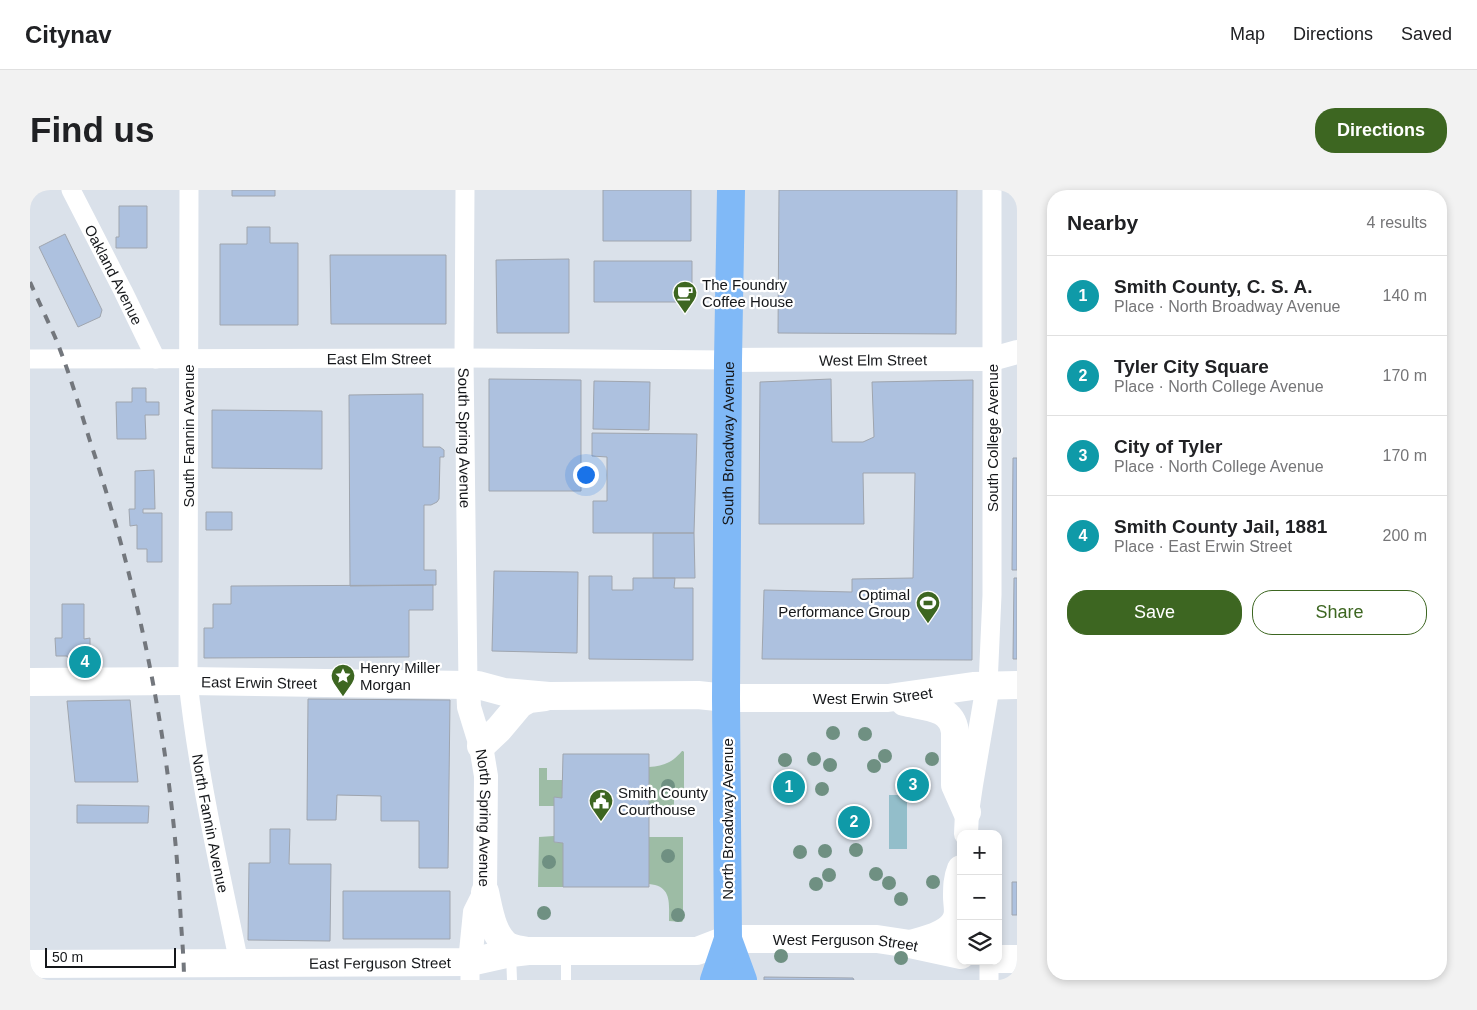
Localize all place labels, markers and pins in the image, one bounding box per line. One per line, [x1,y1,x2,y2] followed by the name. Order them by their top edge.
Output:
[702,276,793,310] place label: The Foundry Coffee House
[672,280,698,314] cafe icon: The Foundry Coffee House
[778,586,910,620] place label: Optimal Performance Group
[915,590,941,624] sports icon: Optimal Performance Group
[69,643,101,681] pin: 4
[360,659,440,693] place label: Henry Miller Morgan
[330,663,356,697] place icon: Henry Miller Morgan
[897,766,929,804] pin: 3
[773,768,805,806] pin: 1
[618,784,709,818] place label: Smith County Courthouse
[588,788,614,822] public building icon: Smith County Courthouse
[838,803,870,841] pin: 2

